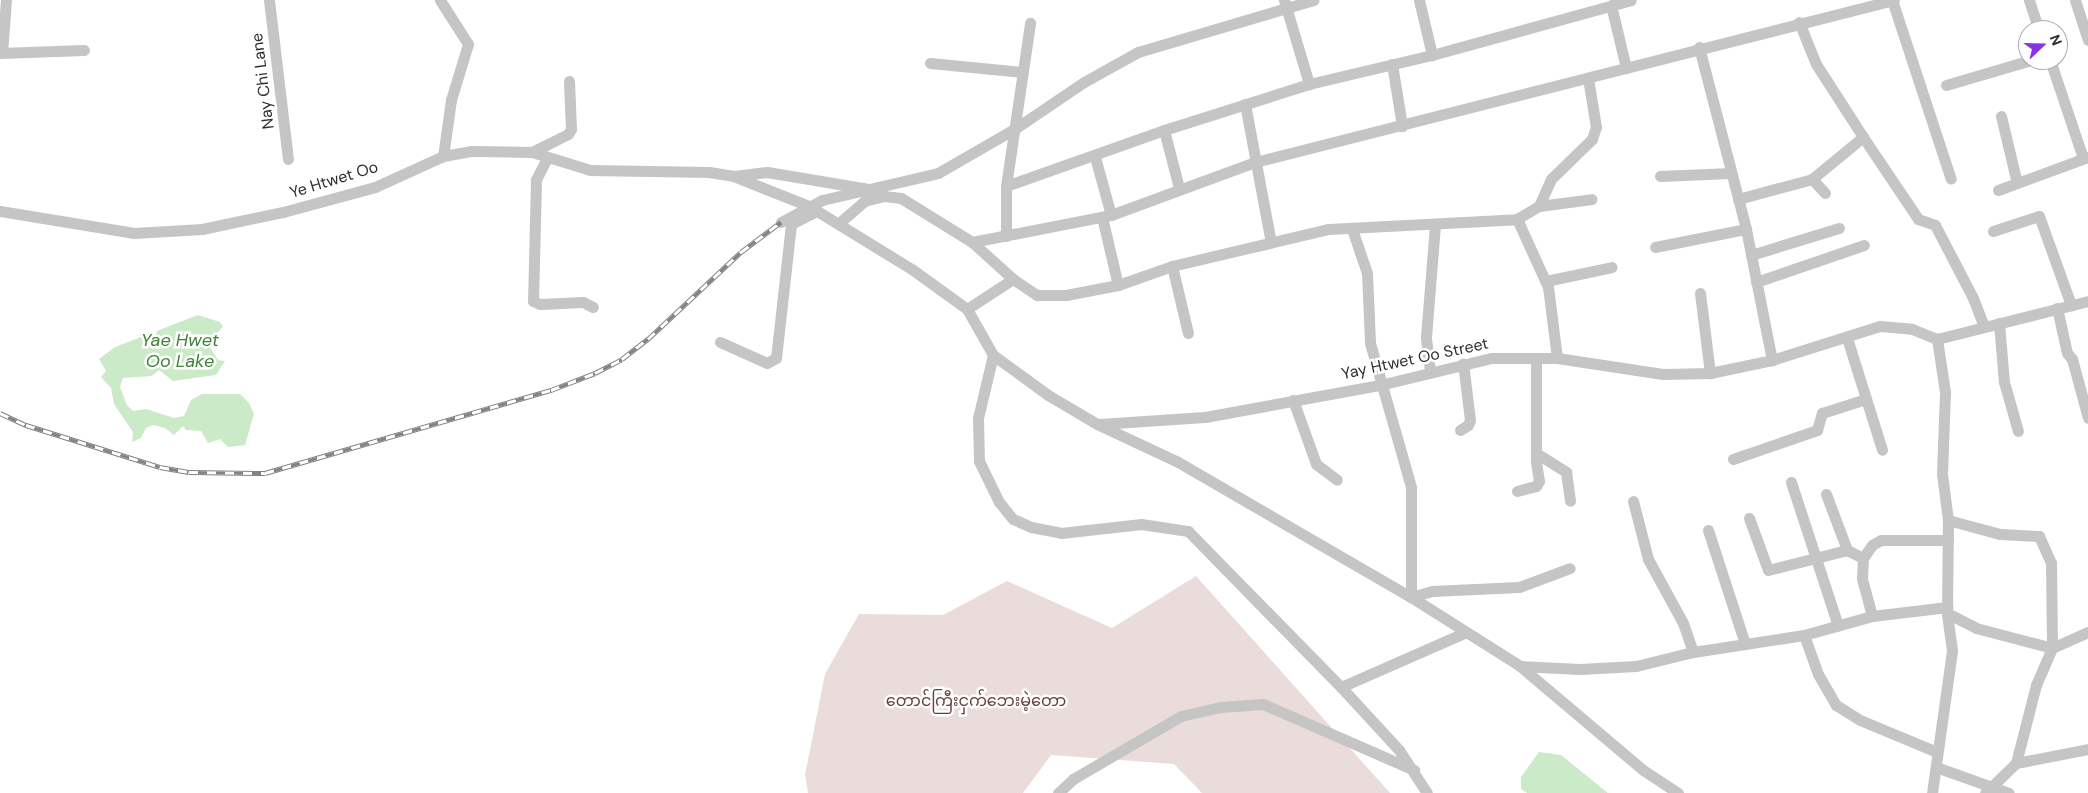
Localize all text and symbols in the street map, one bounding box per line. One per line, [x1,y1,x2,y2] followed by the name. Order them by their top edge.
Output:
[2018,20,2068,70] north arrow
[248,32,278,130] street label: Nay Chi Lane
[2046,32,2066,48] text: N
[287,157,381,203] street label: Ye Htwet Oo
[141,330,219,372] water label: Yae Hwet Oo Lake
[1340,334,1490,384] street label: Yay Htwet Oo Street
[886,691,1066,711] park label: တောင်ကြီးငှက်ဘေးမဲ့တော

